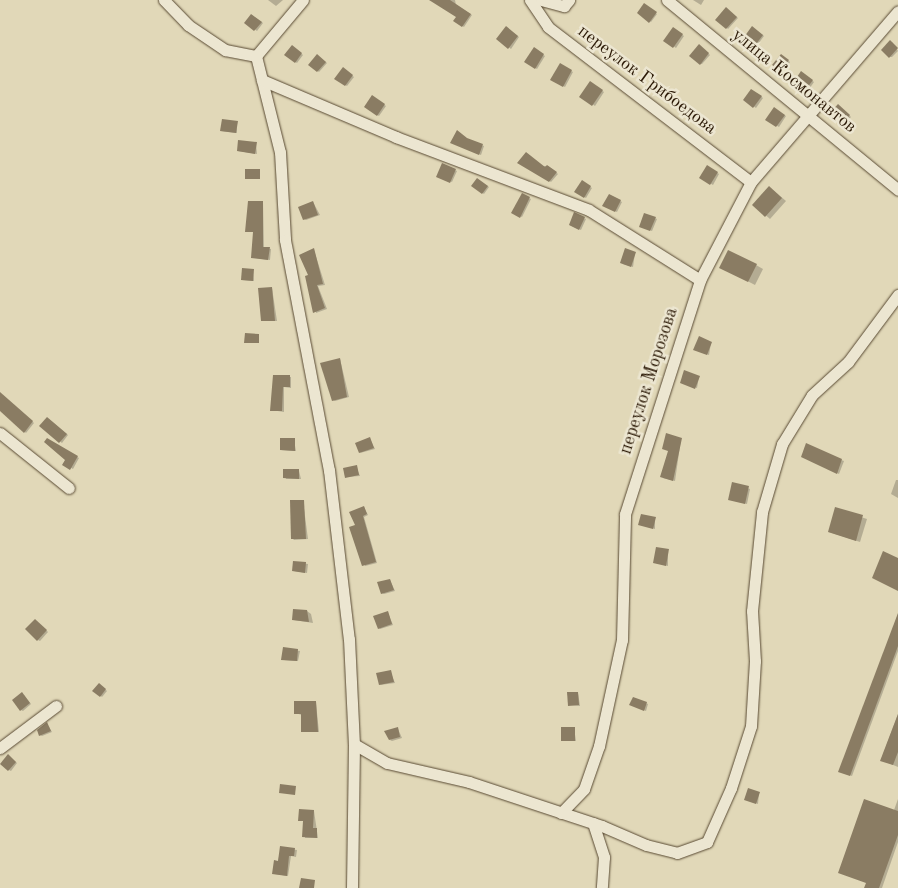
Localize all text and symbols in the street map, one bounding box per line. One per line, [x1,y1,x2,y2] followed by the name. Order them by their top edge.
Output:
[573,21,721,139] street label: переулок Грибоедова
[727,24,861,138] street label: улица Космонавтов
[615,305,683,457] street label: переулок Морозова

